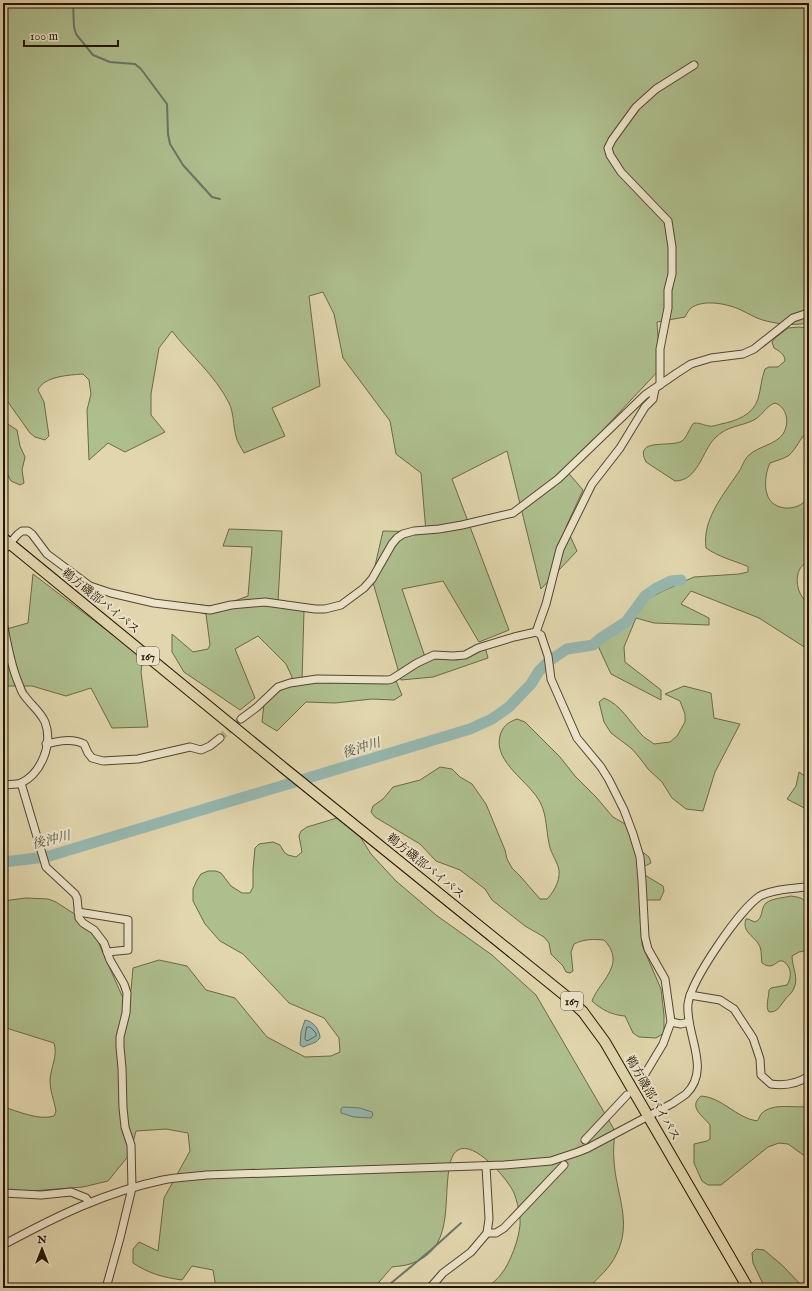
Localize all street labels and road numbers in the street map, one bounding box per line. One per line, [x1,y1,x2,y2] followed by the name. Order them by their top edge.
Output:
[59,565,143,637] street label: 鵜方磯部バイパス
[137,647,159,665] road number: 167
[384,830,468,902] street label: 鵜方磯部バイパス
[561,992,583,1010] road number: 167
[622,1053,683,1143] street label: 鵜方磯部バイパス

